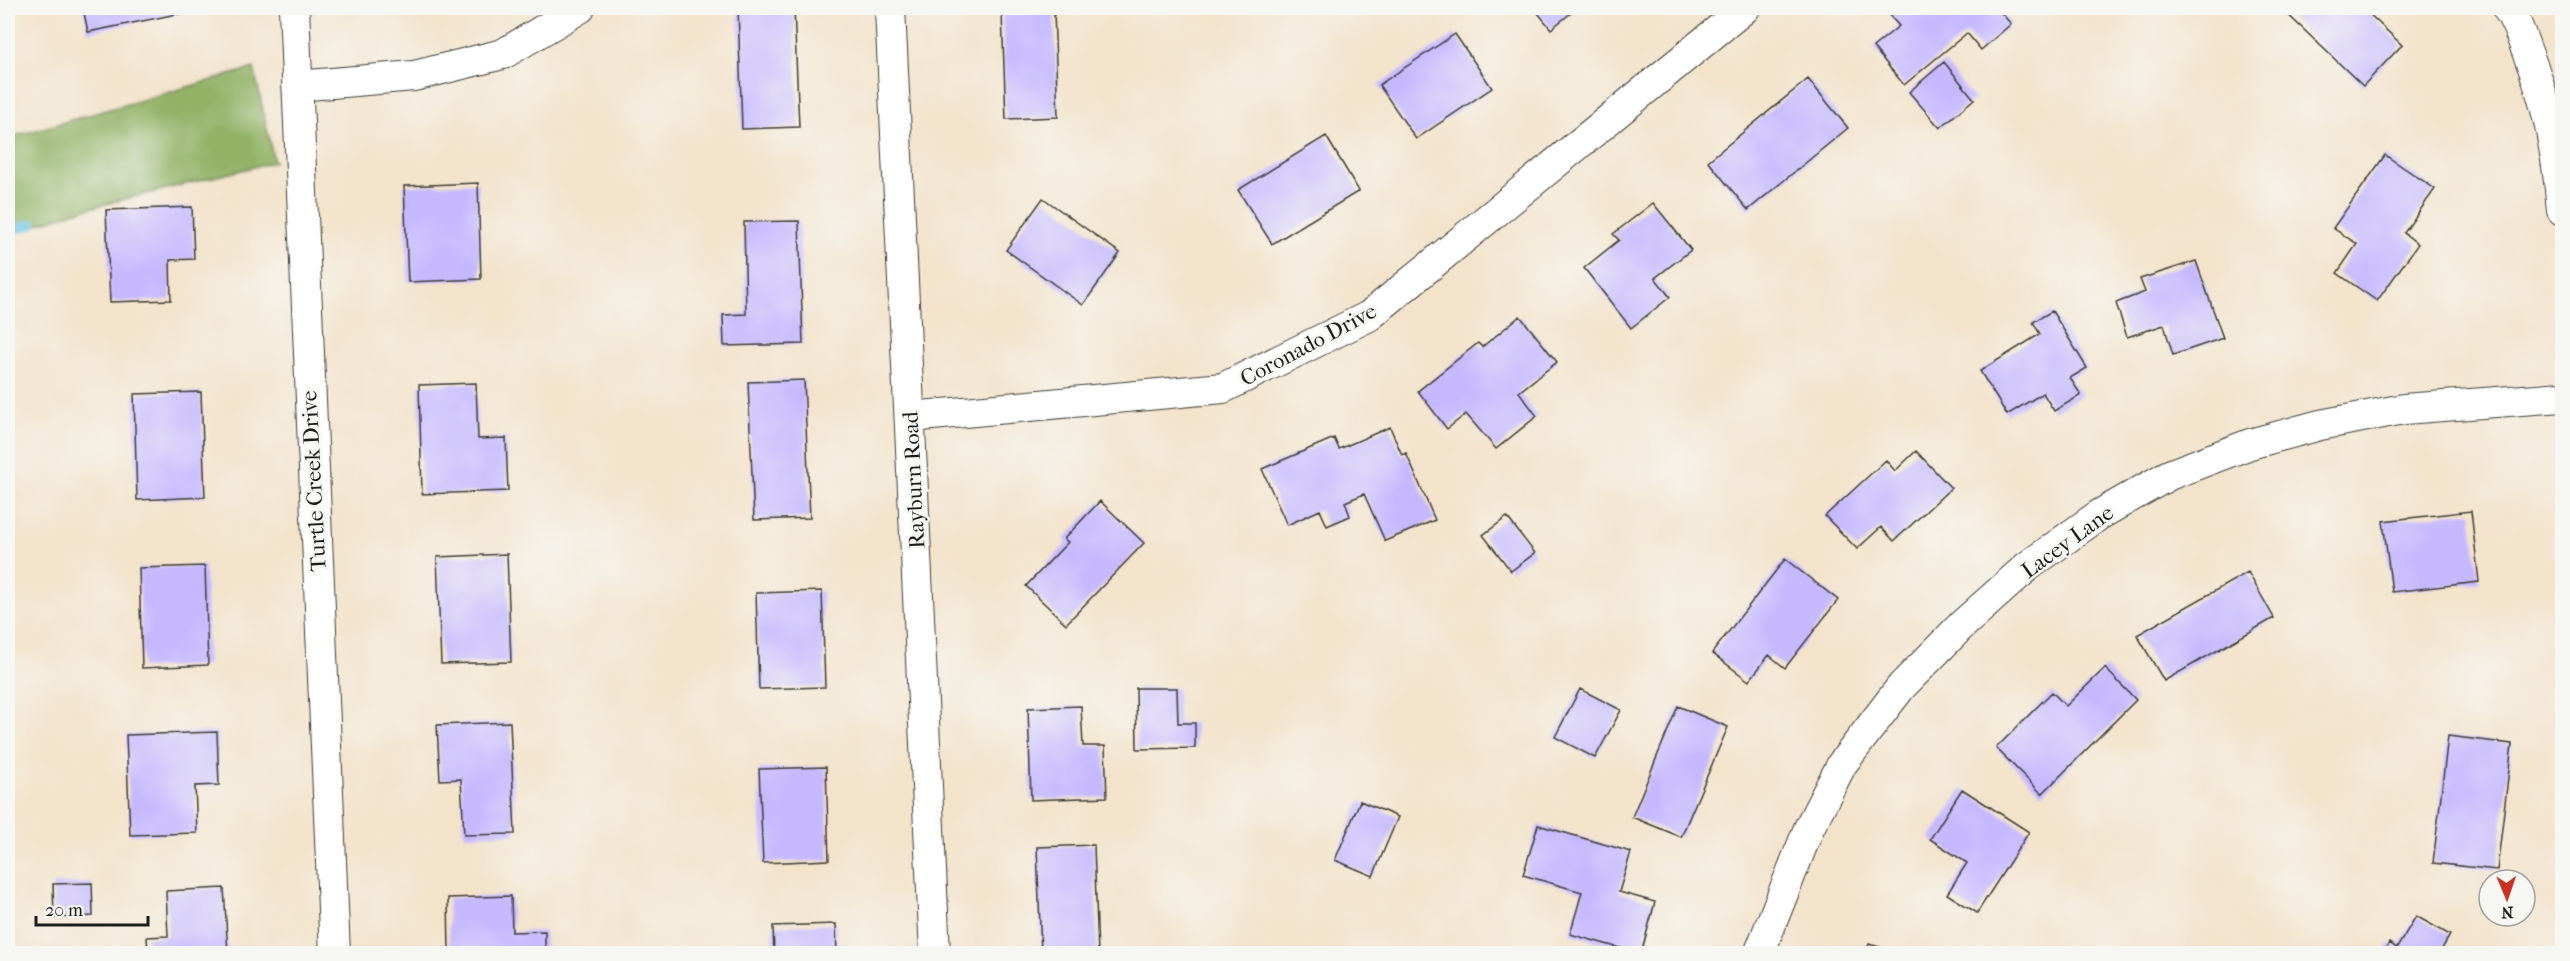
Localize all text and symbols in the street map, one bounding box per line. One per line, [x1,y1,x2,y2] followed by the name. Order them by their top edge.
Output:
[1236,298,1381,392] street label: Coronado Drive
[296,390,332,572] street label: Turtle Creek Drive
[897,410,931,549] street label: Rayburn Road
[2017,500,2119,584] street label: Lacey Lane
[2477,868,2537,928] north arrow
[36,889,148,927] scale bar
[45,900,83,921] text: 20 m
[2500,903,2514,922] text: N

